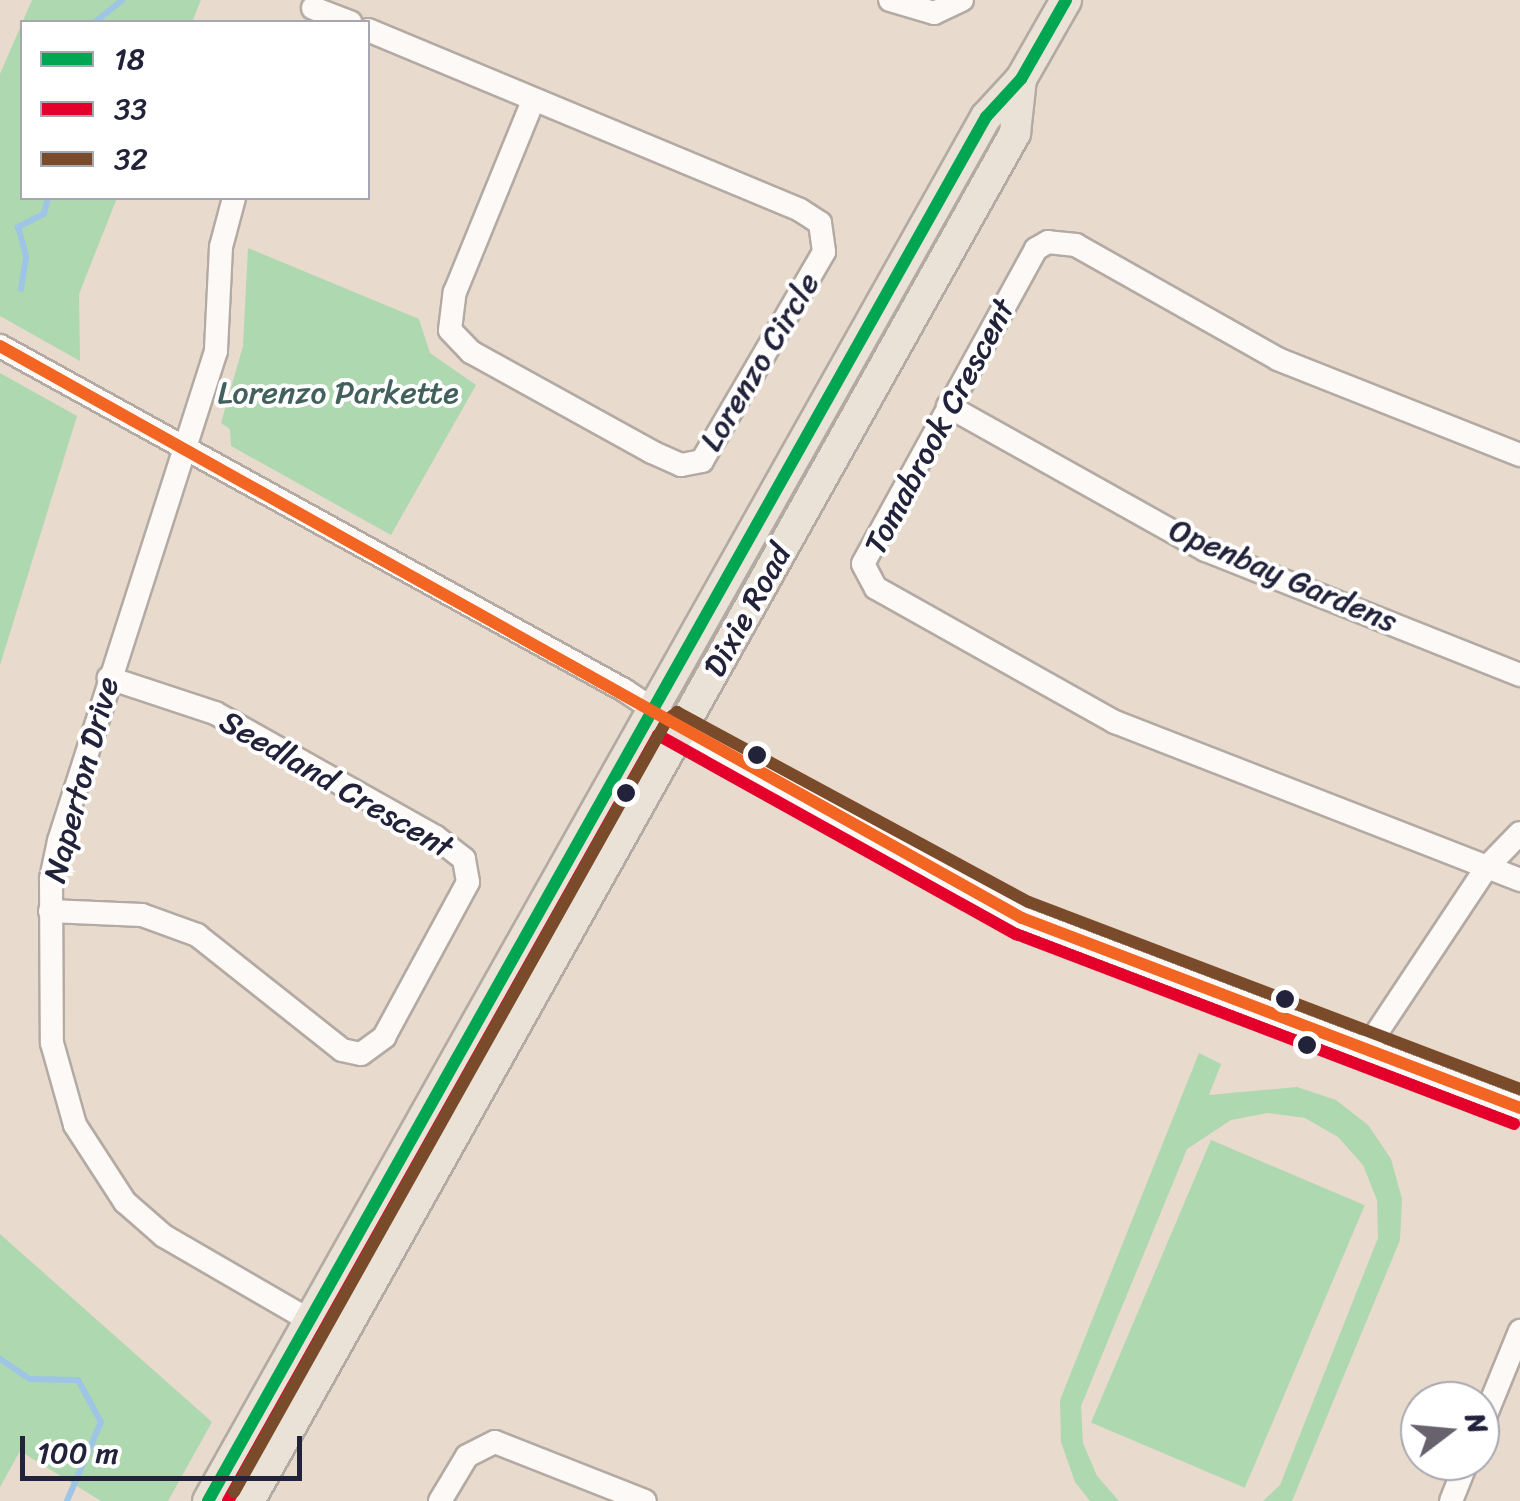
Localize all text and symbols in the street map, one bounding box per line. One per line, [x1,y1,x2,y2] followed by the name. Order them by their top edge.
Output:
[20,20,370,200] legend
[114,32,145,86] text: 18
[114,82,147,136] text: 33
[114,132,148,186] text: 32
[692,266,828,458] street label: Lorenzo Circle
[856,291,1024,563] street label: Tomabrook Crescent
[217,374,459,412] park label: Lorenzo Parkette
[1163,511,1403,641] street label: Openbay Gardens
[696,538,800,684] street label: Dixie Road
[36,673,128,887] street label: Naperton Drive
[211,702,461,868] street label: Seedland Crescent
[747,745,767,765] unlabelled marker
[616,783,636,803] unlabelled marker
[1275,989,1295,1009] unlabelled marker
[1297,1035,1317,1055] unlabelled marker
[1400,1381,1500,1481] north arrow
[1451,1407,1504,1439] text: N
[25,1416,308,1478] scale bar
[37,1426,119,1480] text: 100 m

